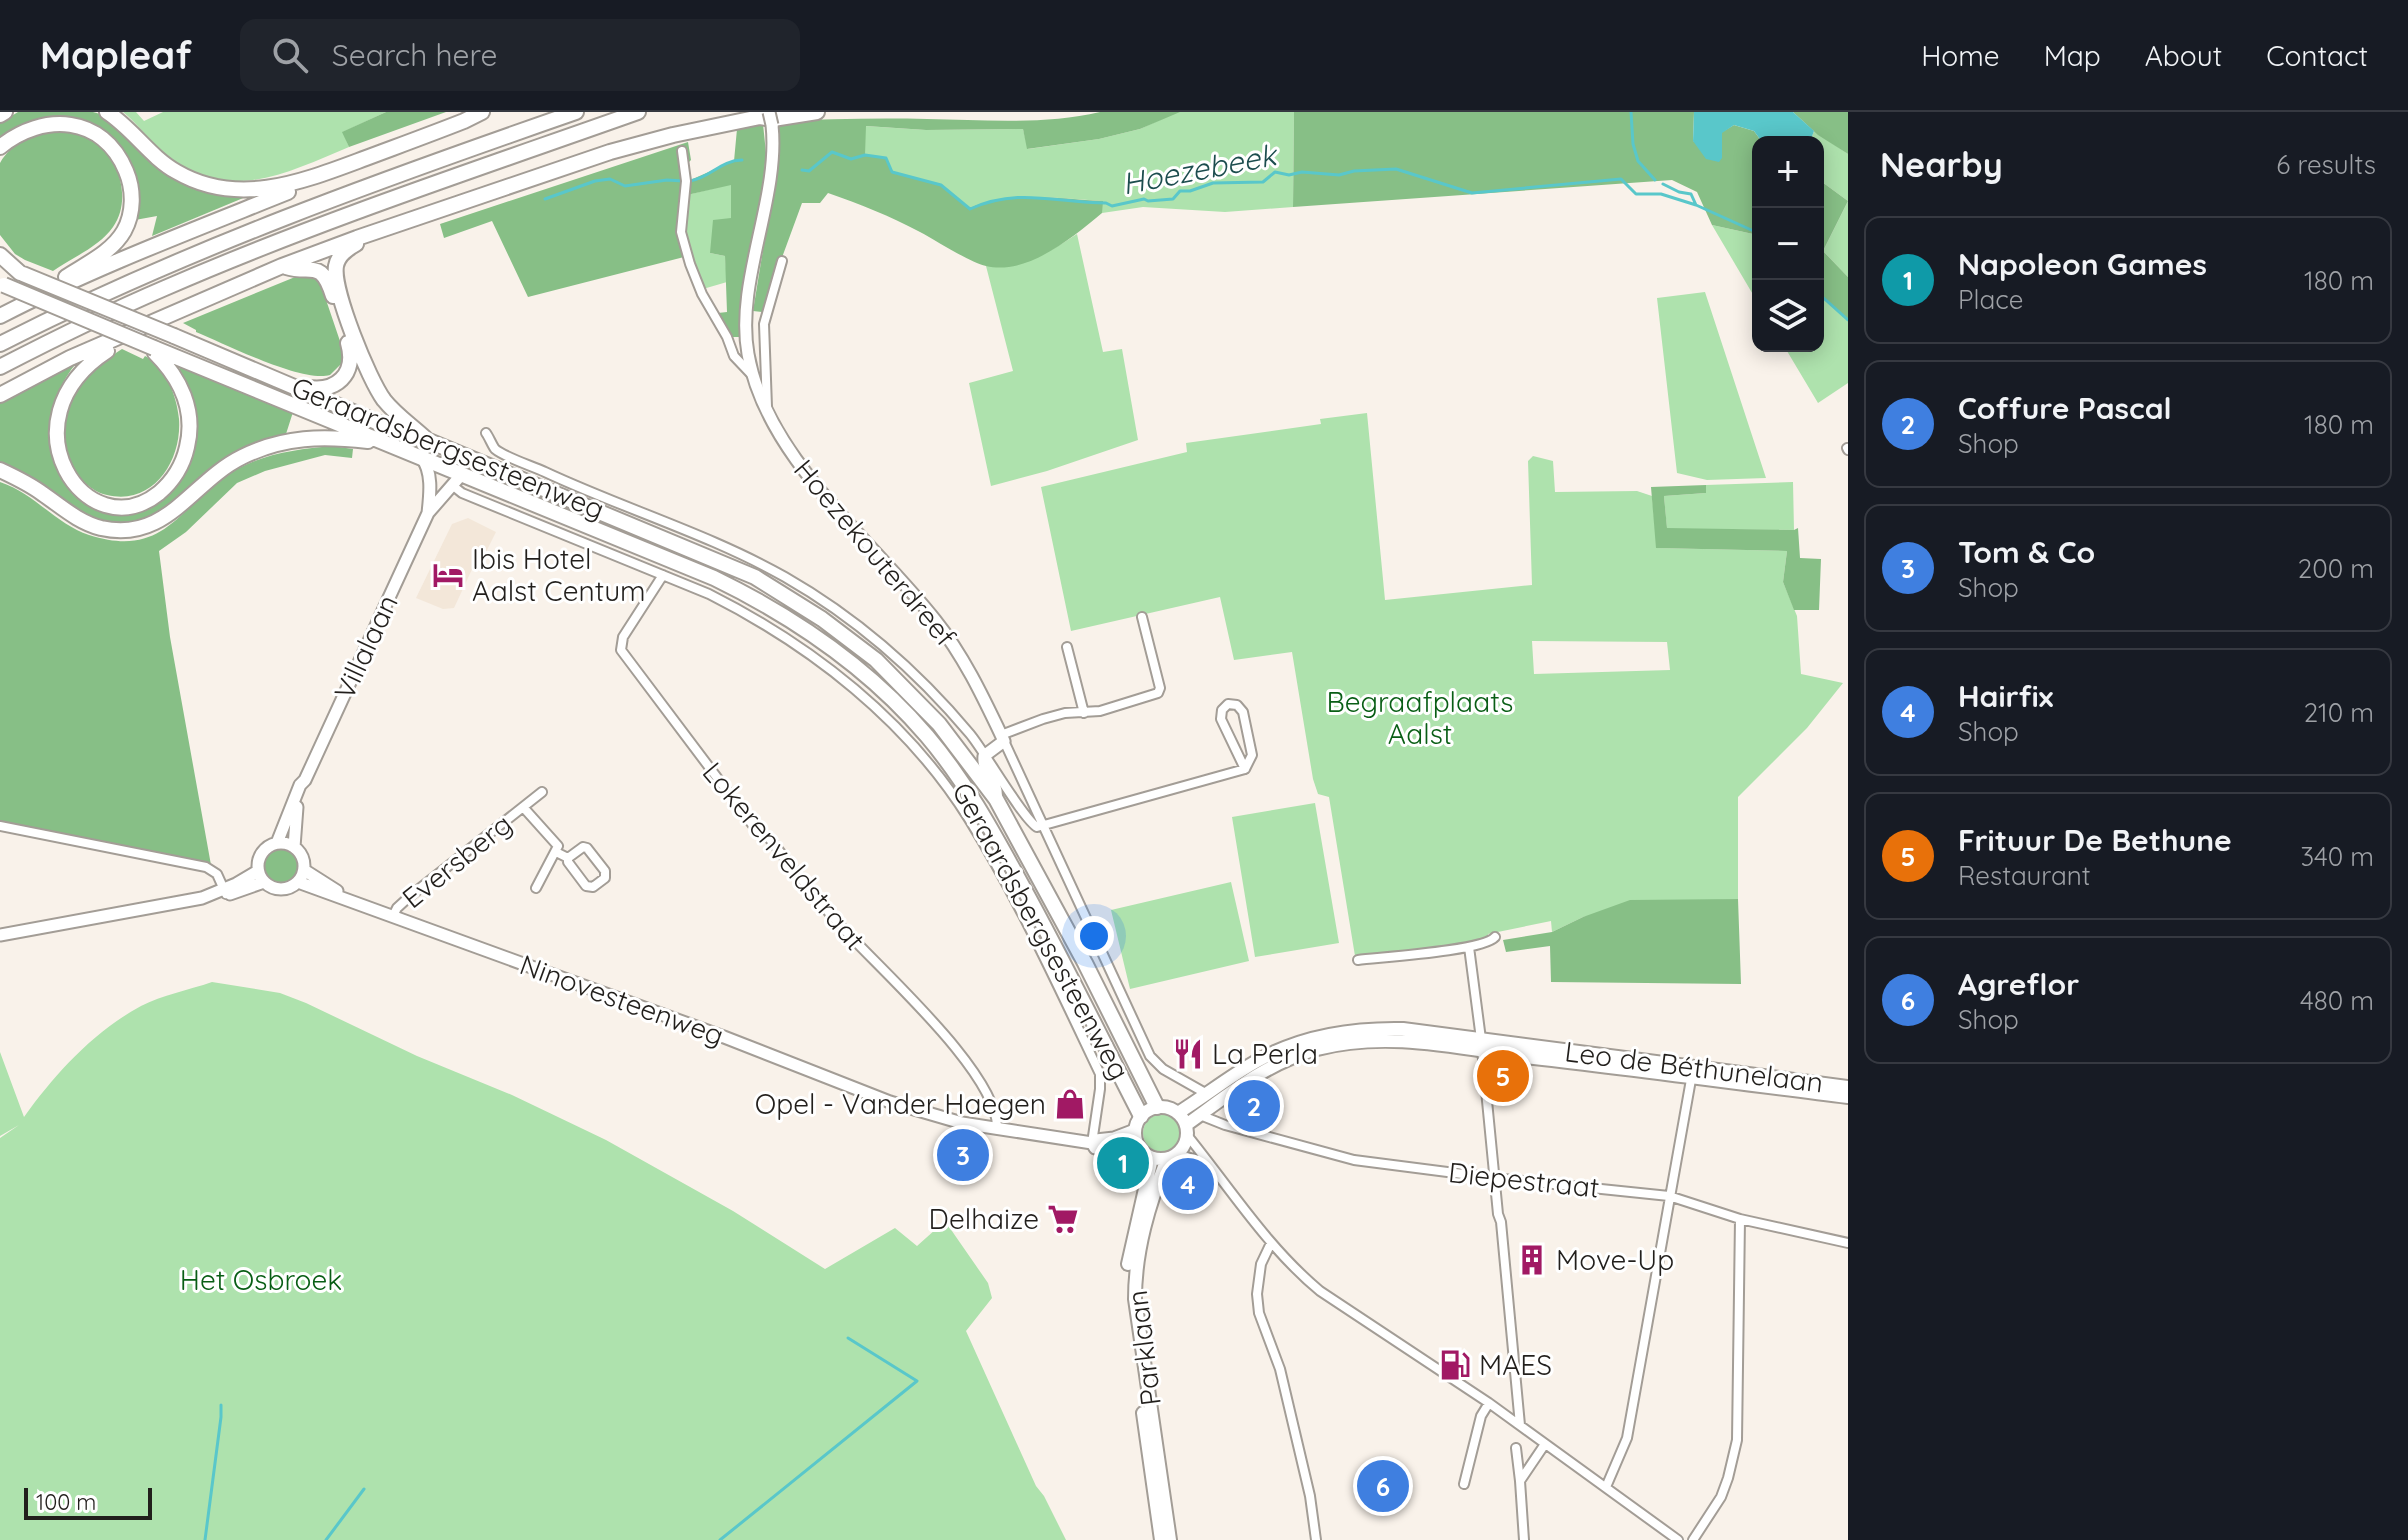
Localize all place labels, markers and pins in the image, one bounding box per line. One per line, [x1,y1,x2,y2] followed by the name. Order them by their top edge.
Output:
[472,541,646,608] place label: Ibis Hotel Aalst Centum
[431,558,465,592] hotel icon: Ibis Hotel Aalst Centum
[1212,1036,1318,1071] place label: La Perla
[1171,1037,1205,1071] restaurant icon: La Perla
[1477,1046,1529,1106] pin: 5
[1228,1076,1280,1136] pin: 2
[755,1086,1046,1121] place label: Opel - Vander Haegen
[1053,1087,1087,1121] shop icon: Opel - Vander Haegen
[937,1125,989,1185] pin: 3
[1097,1133,1149,1193] pin: 1
[1162,1154,1214,1214] pin: 4
[929,1201,1039,1236] place label: Delhaize
[1046,1202,1080,1236] supermarket icon: Delhaize
[1556,1242,1674,1277] place label: Move-Up
[1515,1243,1549,1277] building icon: Move-Up
[1479,1347,1552,1382] place label: MAES
[1438,1348,1472,1382] fuel station icon: MAES
[1357,1456,1409,1516] pin: 6

